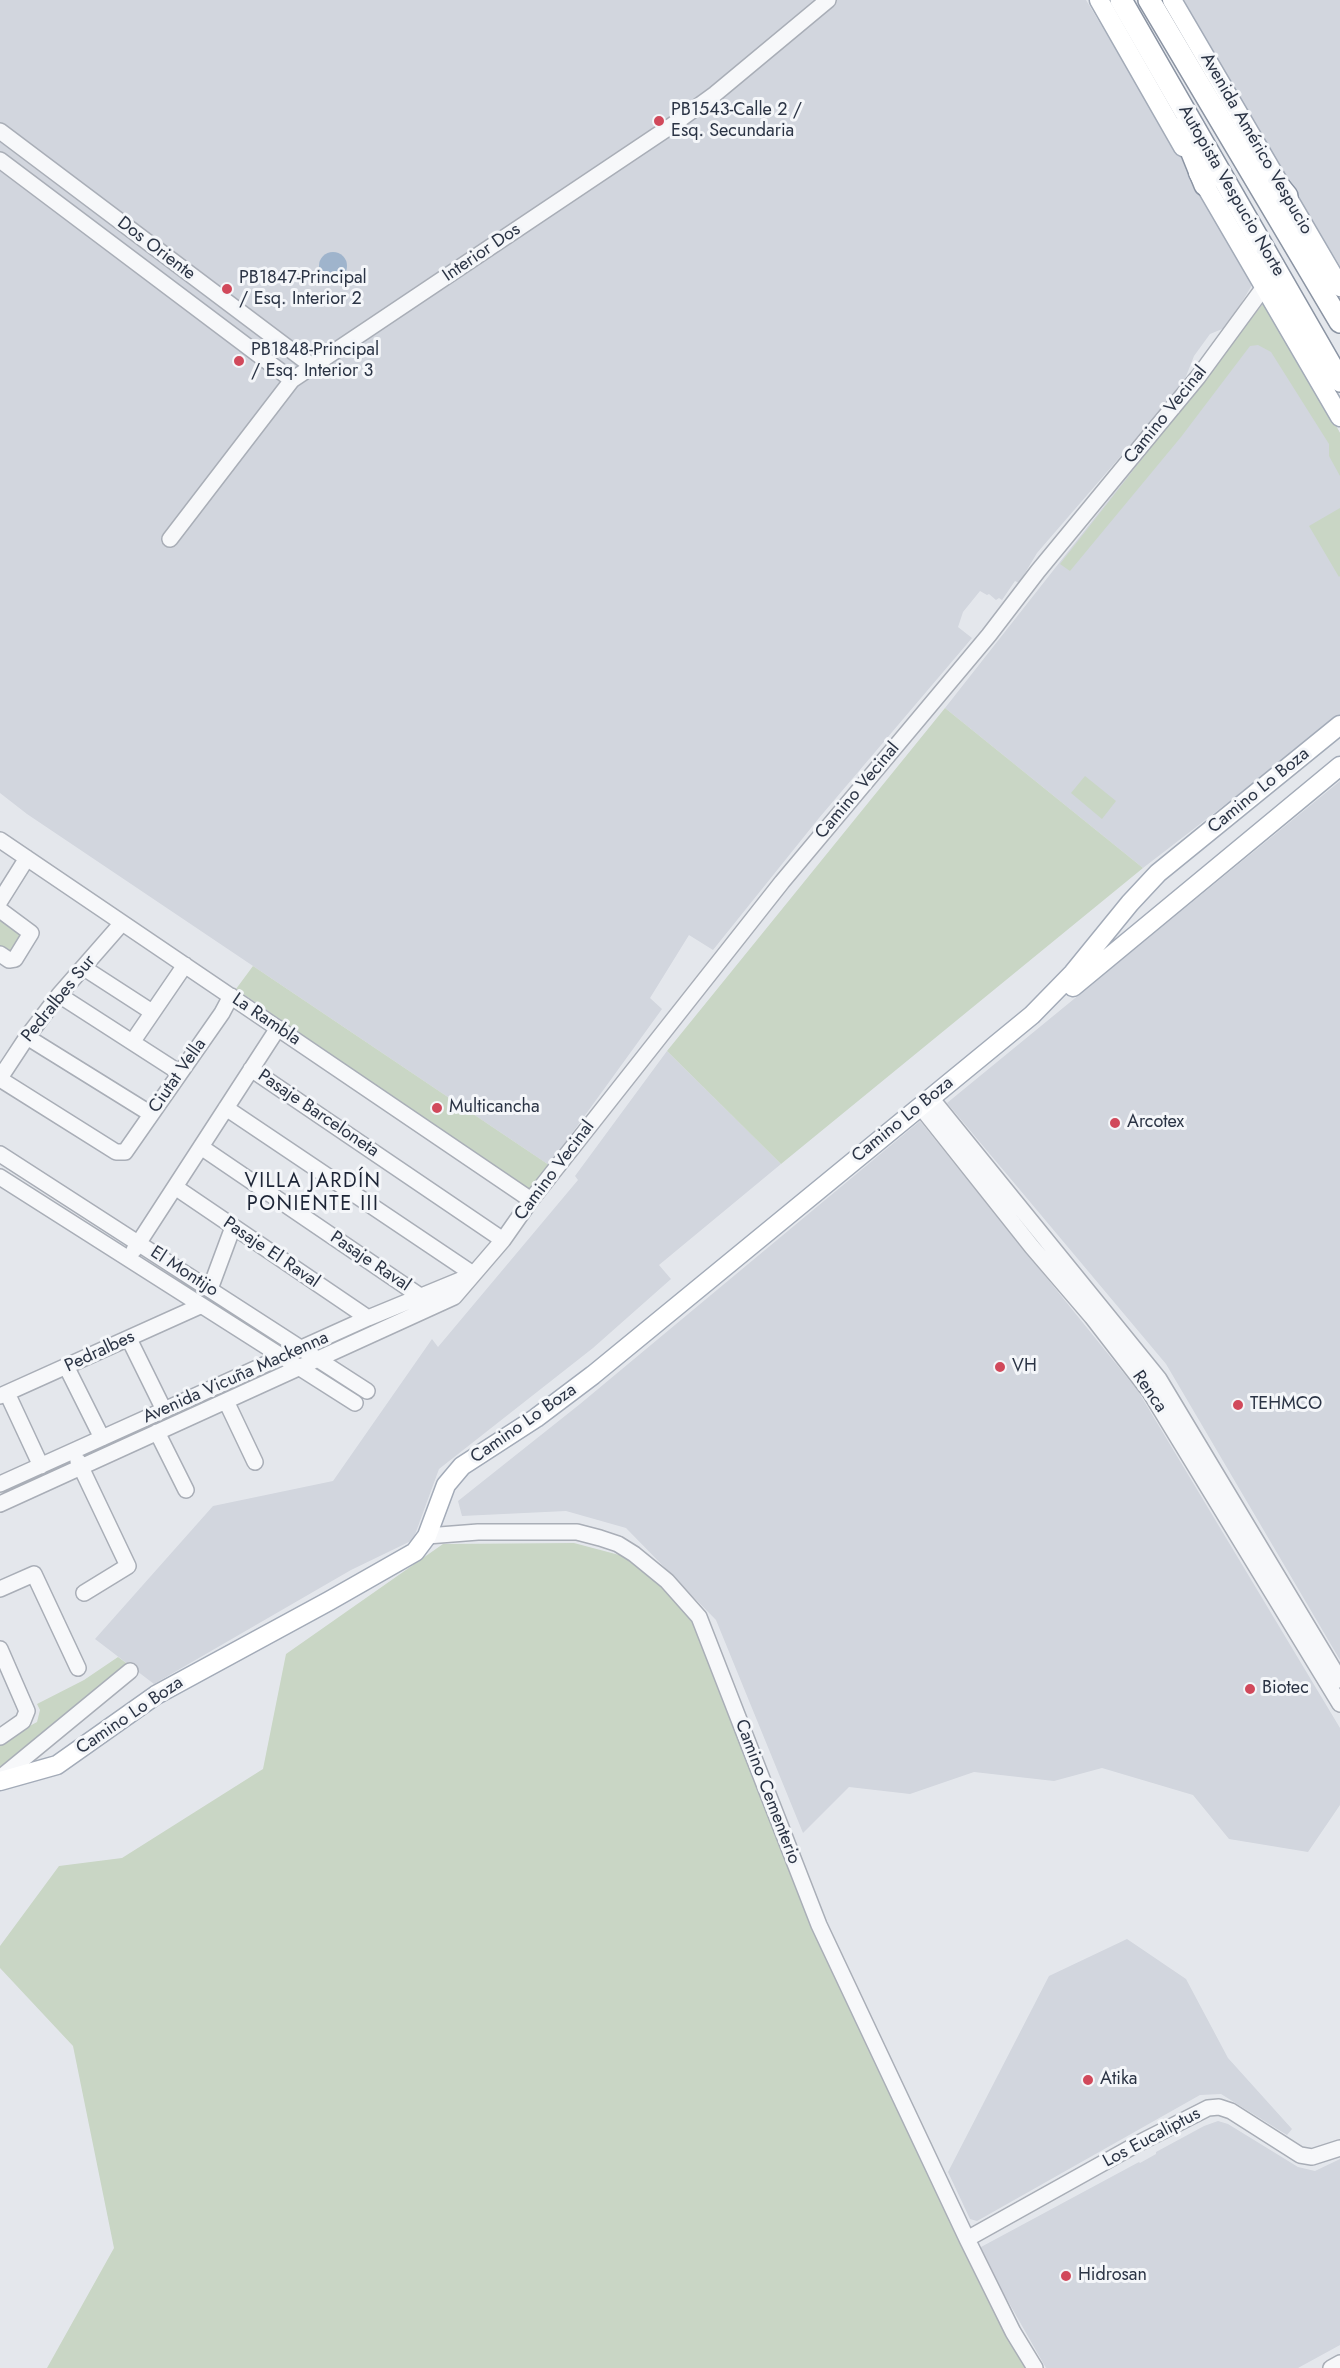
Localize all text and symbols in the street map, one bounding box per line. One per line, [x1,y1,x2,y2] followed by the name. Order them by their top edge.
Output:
[1195,49,1317,239] street label: Avenida Américo Vespucio
[671,100,802,142] place label: PB1543-Calle 2 / Esq. Secundaria
[1173,101,1289,281] street label: Autopista Vespucio Norte
[652,114,666,128] marker: PB1543-Calle 2 / Esq. Secundaria
[113,213,199,285] street label: Dos Oriente
[439,219,525,287] street label: Interior Dos
[239,268,367,310] place label: PB1847-Principal / Esq. Interior 2
[220,282,234,296] marker: PB1847-Principal / Esq. Interior 2
[251,340,379,382] place label: PB1848-Principal / Esq. Interior 3
[232,354,246,368] marker: PB1848-Principal / Esq. Interior 3
[1120,362,1212,468] street label: Camino Vecinal
[811,738,905,844] street label: Camino Vecinal
[1204,744,1314,838] street label: Camino Lo Boza
[17,951,101,1047] street label: Pedralbes Sur
[228,989,304,1051] street label: La Rambla
[145,1035,211,1117] street label: Ciutat Vella
[253,1066,383,1162] street label: Pasaje Barceloneta
[848,1073,958,1167] street label: Camino Lo Boza
[449,1097,540,1119] place label: Multicancha
[430,1101,444,1115] marker: Multicancha
[1127,1112,1184,1134] place label: Arcotex
[1108,1116,1122,1130] marker: Arcotex
[510,1117,600,1225] street label: Camino Vecinal
[244,1170,382,1217] district label: VILLA JARDÍN PONIENTE III
[219,1213,323,1293] street label: Pasaje El Raval
[326,1227,414,1297] street label: Pasaje Raval
[146,1242,222,1302] street label: El Montijo
[62,1326,138,1378] street label: Pedralbes
[140,1327,332,1429] street label: Avenida Vicuña Mackenna
[1012,1356,1037,1378] place label: VH
[993,1360,1007,1374] marker: VH
[1127,1367,1171,1417] street label: Renca
[467,1380,581,1468] street label: Camino Lo Boza
[1250,1394,1322,1416] place label: TEHMCO
[1231,1398,1245,1412] marker: TEHMCO
[72,1672,188,1760] street label: Camino Lo Boza
[1262,1678,1309,1700] place label: Biotec
[1243,1682,1257,1696] marker: Biotec
[729,1717,805,1867] street label: Camino Cementerio
[1100,2069,1137,2091] place label: Atika
[1081,2073,1095,2087] marker: Atika
[1100,2103,1204,2173] street label: Los Eucaliptus
[1078,2265,1147,2287] place label: Hidrosan
[1059,2269,1073,2283] marker: Hidrosan

